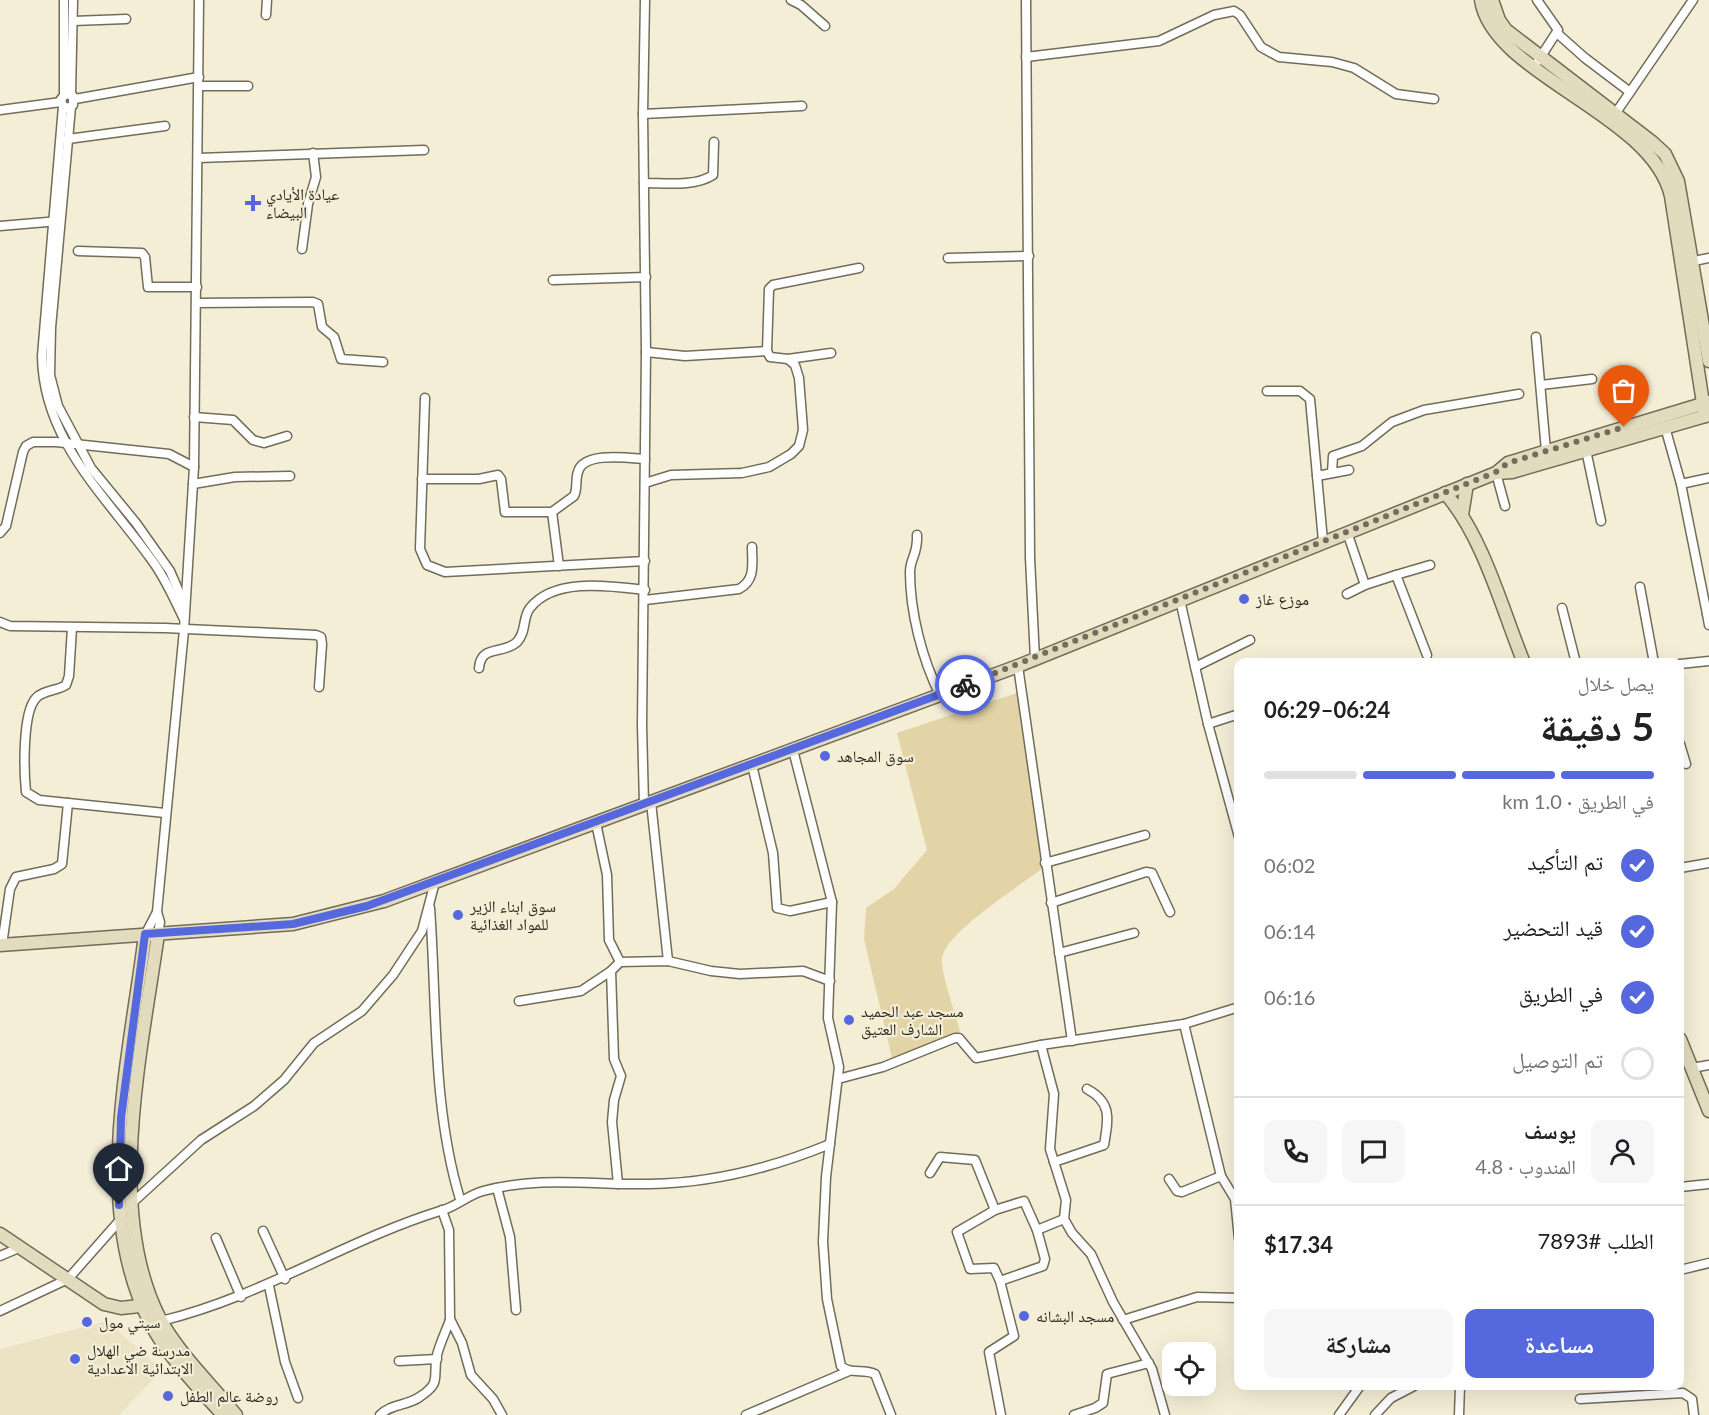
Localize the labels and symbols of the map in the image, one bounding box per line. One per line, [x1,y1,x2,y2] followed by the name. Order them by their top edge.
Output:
[266,184,339,221] place label: عيادة الأيادي البيضاء
[244,194,262,212] marker: عيادة الأيادي البيضاء
[1598,365,1649,427] pin
[1255,589,1309,610] place label: موزع غاز
[1237,592,1251,606] marker: موزع غاز
[935,655,995,715] courier
[837,746,914,767] place label: سوق المجاهد
[818,749,832,763] marker: سوق المجاهد
[469,896,556,934] place label: سوق ابناء الزير للمواد الغذائية
[451,908,465,922] marker: سوق ابناء الزير للمواد الغذائية
[861,1001,963,1040] place label: مسجد عبد الحميد الشارف العتيق
[842,1013,856,1027] marker: مسجد عبد الحميد الشارف العتيق
[93,1143,144,1205] pin
[1036,1306,1114,1325] place label: مسجد البشانه
[1017,1309,1031,1323] marker: مسجد البشانه
[99,1312,160,1335] place label: سيتي مول
[80,1315,94,1329] marker: سيتي مول
[87,1340,193,1377] place label: مدرسة ضي الهلال الابتدائية الاعدادية
[68,1352,82,1366] marker: مدرسة ضي الهلال الابتدائية الاعدادية
[180,1386,279,1407] place label: روضة عالم الطفل
[161,1389,175,1403] marker: روضة عالم الطفل

